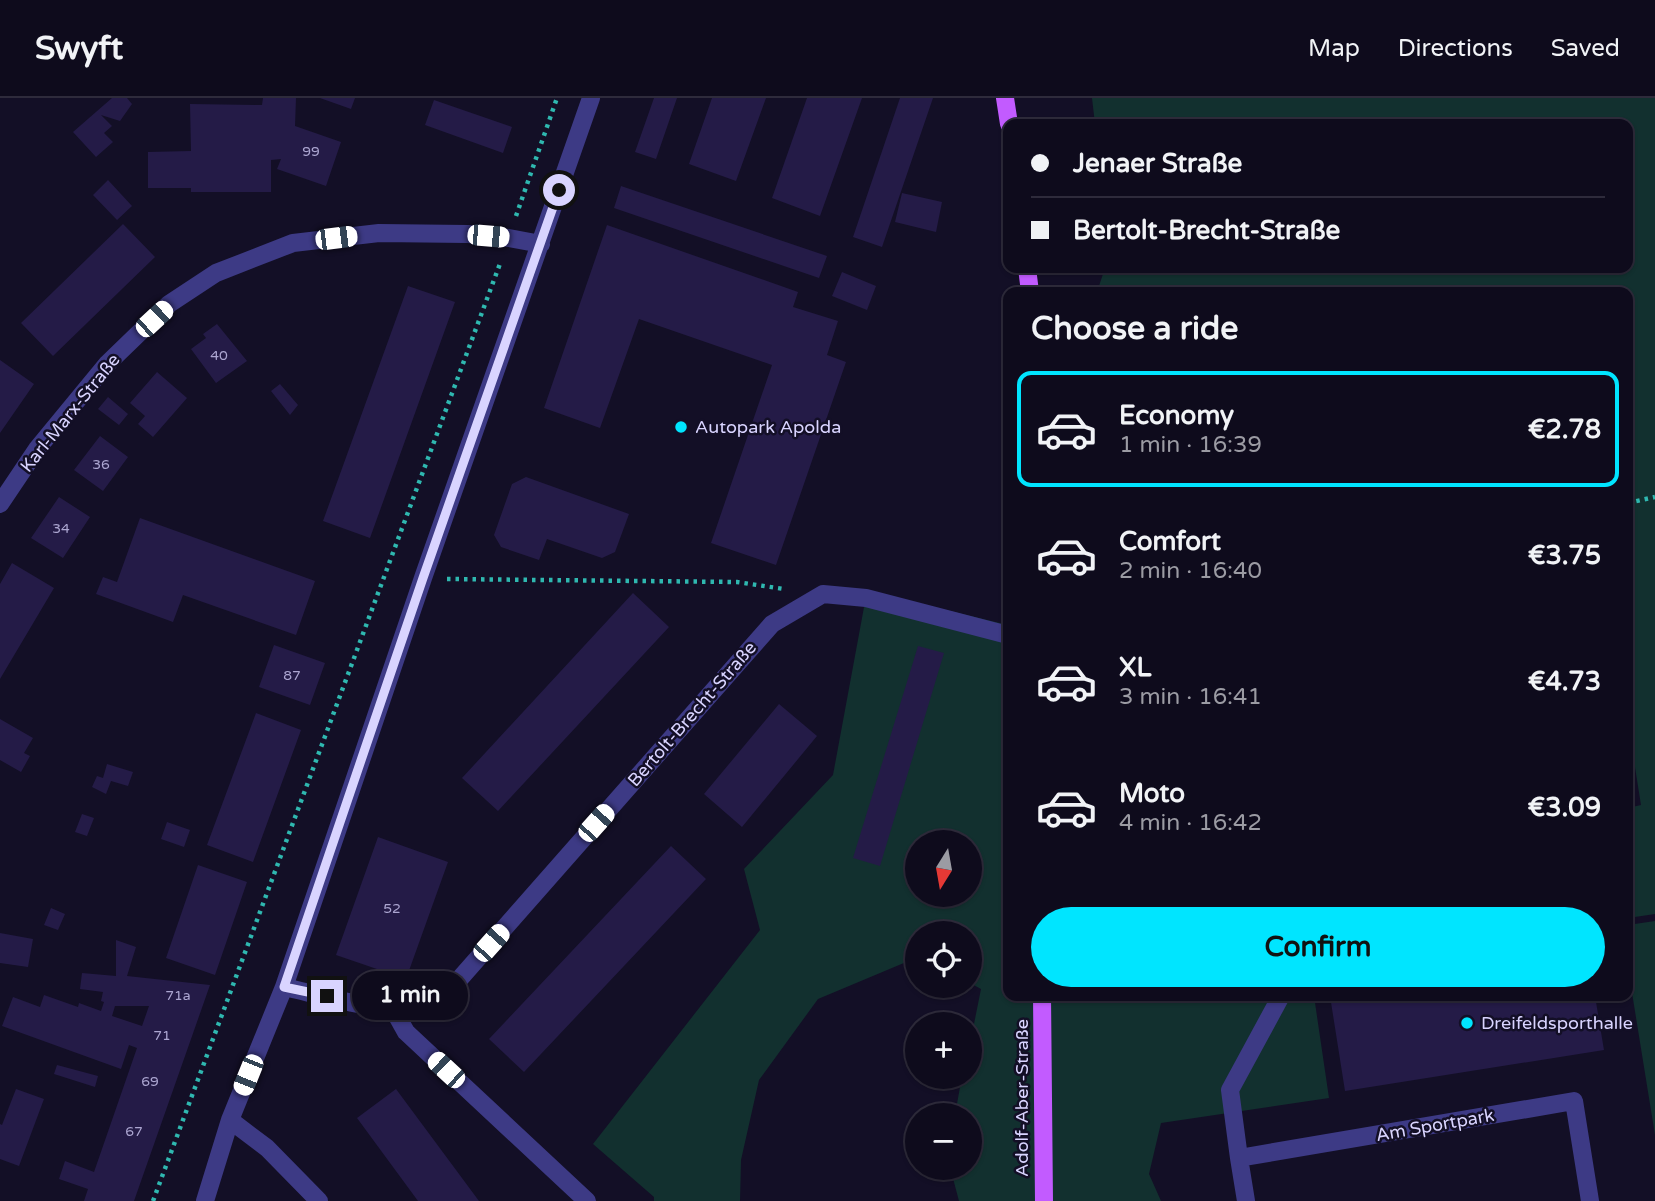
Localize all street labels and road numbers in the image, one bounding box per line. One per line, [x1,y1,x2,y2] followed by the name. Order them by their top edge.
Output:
[15,349,125,477] street label: Karl-Marx-Straße
[623,637,761,791] street label: Bertolt-Brecht-Straße
[1011,1019,1033,1177] street label: Adolf-Aber-Straße
[1374,1104,1496,1146] street label: Am Sportpark

